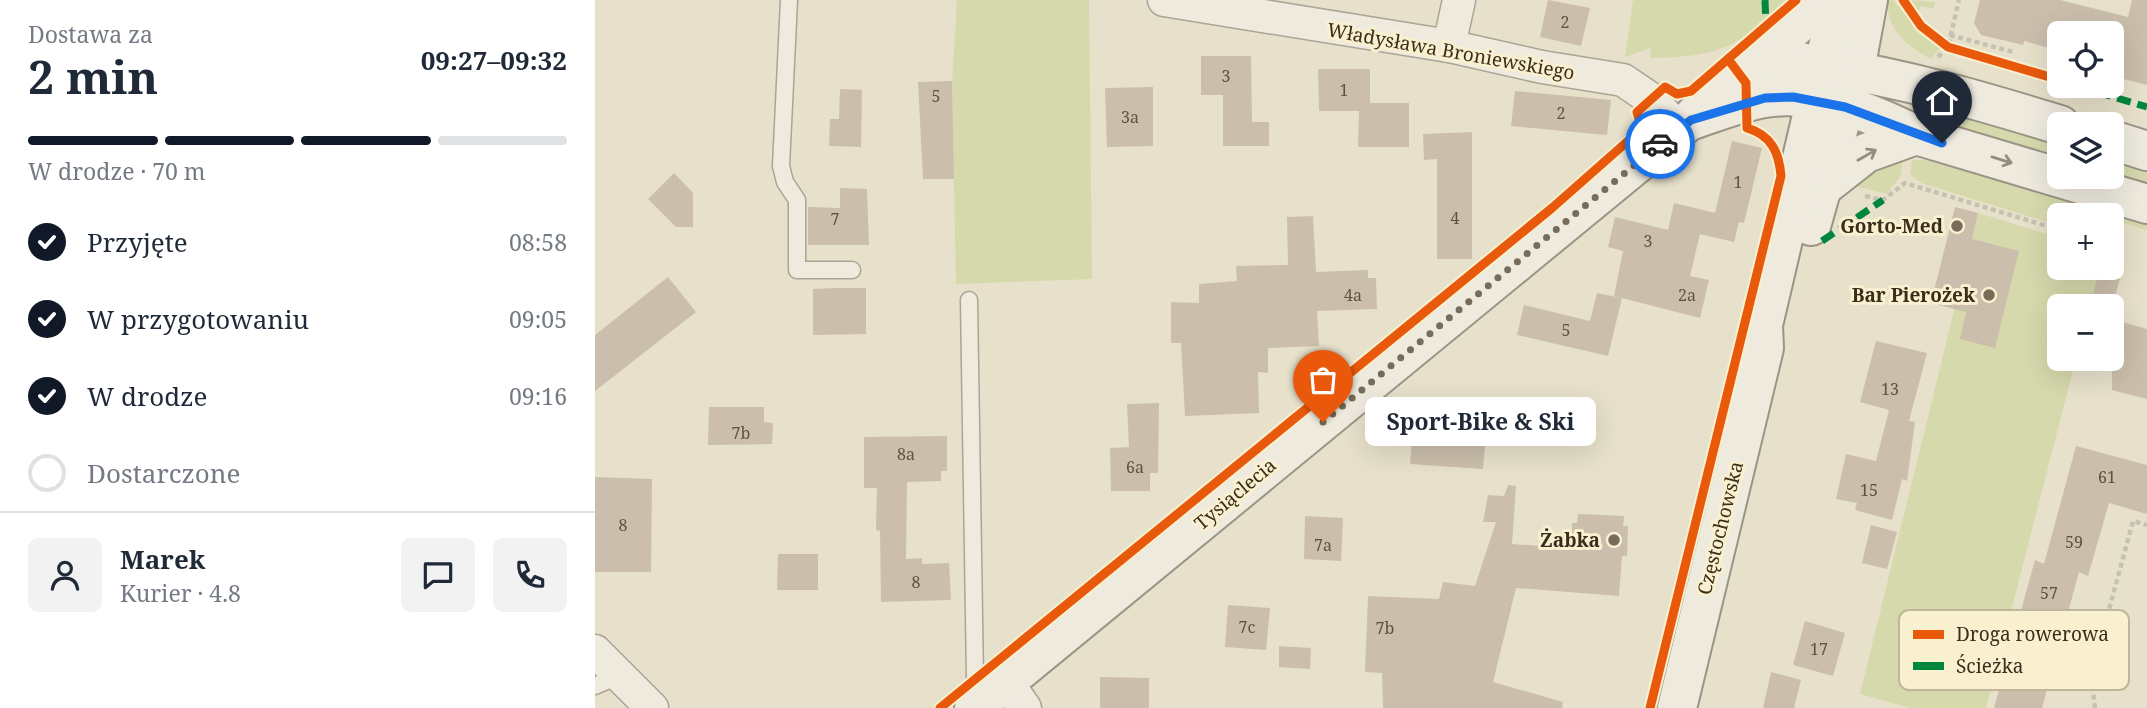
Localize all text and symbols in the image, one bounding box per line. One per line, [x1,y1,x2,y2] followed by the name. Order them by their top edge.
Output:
[1561,11,1569,33] house number: 2
[1325,16,1577,86] street label: Władysława Broniewskiego
[28,18,153,50] text: Dostawa za
[2047,21,2124,371] map controls
[2047,21,2124,98] button: locate
[421,42,567,78] text: 09:27–09:32
[28,45,158,107] text: 2 min
[1222,65,1231,87] house number: 3
[1912,71,1972,143] pin
[1340,79,1348,101] house number: 1
[1923,82,1961,120] icon: home
[932,85,940,107] house number: 5
[1557,102,1565,124] house number: 2
[1121,106,1139,128] house number: 3a
[1625,109,1695,179] courier
[2047,112,2124,189] button: layers
[1641,125,1679,163] icon: car
[1856,147,1876,161] one-way arrow
[1991,154,2013,167] one-way arrow
[28,155,206,187] text: W drodze · 70 m
[1734,171,1742,193] house number: 1
[2047,203,2124,280] button: +
[1451,207,1460,229] house number: 4
[831,208,840,230] house number: 7
[1840,213,1944,239] place label: Gorto-Med
[1949,218,1965,234] marker: Gorto-Med
[28,223,66,261] icon: check
[87,224,188,260] text: Przyjęte
[509,226,567,258] text: 08:58
[1644,230,1653,252] house number: 3
[1852,282,1976,308] place label: Bar Pierożek
[1344,284,1362,306] house number: 4a
[1678,284,1696,306] house number: 2a
[1981,287,1997,303] marker: Bar Pierożek
[2047,294,2124,371] button: −
[28,300,66,338] icon: check
[87,301,309,337] text: W przygotowaniu
[509,303,567,335] text: 09:05
[1562,319,1570,341] house number: 5
[1293,350,1353,422] pin
[1304,361,1342,399] icon: bag
[28,377,66,415] icon: check
[87,378,207,414] text: W drodze
[1881,378,1899,400] house number: 13
[509,380,567,412] text: 09:16
[1365,398,1596,446] callout: Sport-Bike & Ski
[1386,405,1575,437] text: Sport-Bike & Ski
[732,422,750,444] house number: 7b
[897,443,915,465] house number: 8a
[1189,452,1281,536] street label: Tysiąclecia
[87,455,240,491] text: Dostarczone
[1126,456,1144,478] house number: 6a
[1691,458,1749,598] street label: Częstochowska
[2098,466,2116,488] house number: 61
[1860,479,1878,501] house number: 15
[619,514,628,536] house number: 8
[1540,527,1600,553] place label: Żabka
[2065,531,2083,553] house number: 59
[1606,532,1622,548] marker: Żabka
[1314,534,1332,556] house number: 7a
[28,538,102,612] button: person
[401,538,475,612] button: chat
[493,538,567,612] button: phone
[120,541,205,577] text: Marek
[912,571,921,593] house number: 8
[120,577,241,609] text: Kurier · 4.8
[2040,582,2058,604] house number: 57
[1899,610,2129,690] legend
[1239,616,1256,638] house number: 7c
[1376,617,1394,639] house number: 7b
[1956,621,2109,647] text: Droga rowerowa
[1810,638,1828,660] house number: 17
[1956,653,2023,679] text: Ścieżka

